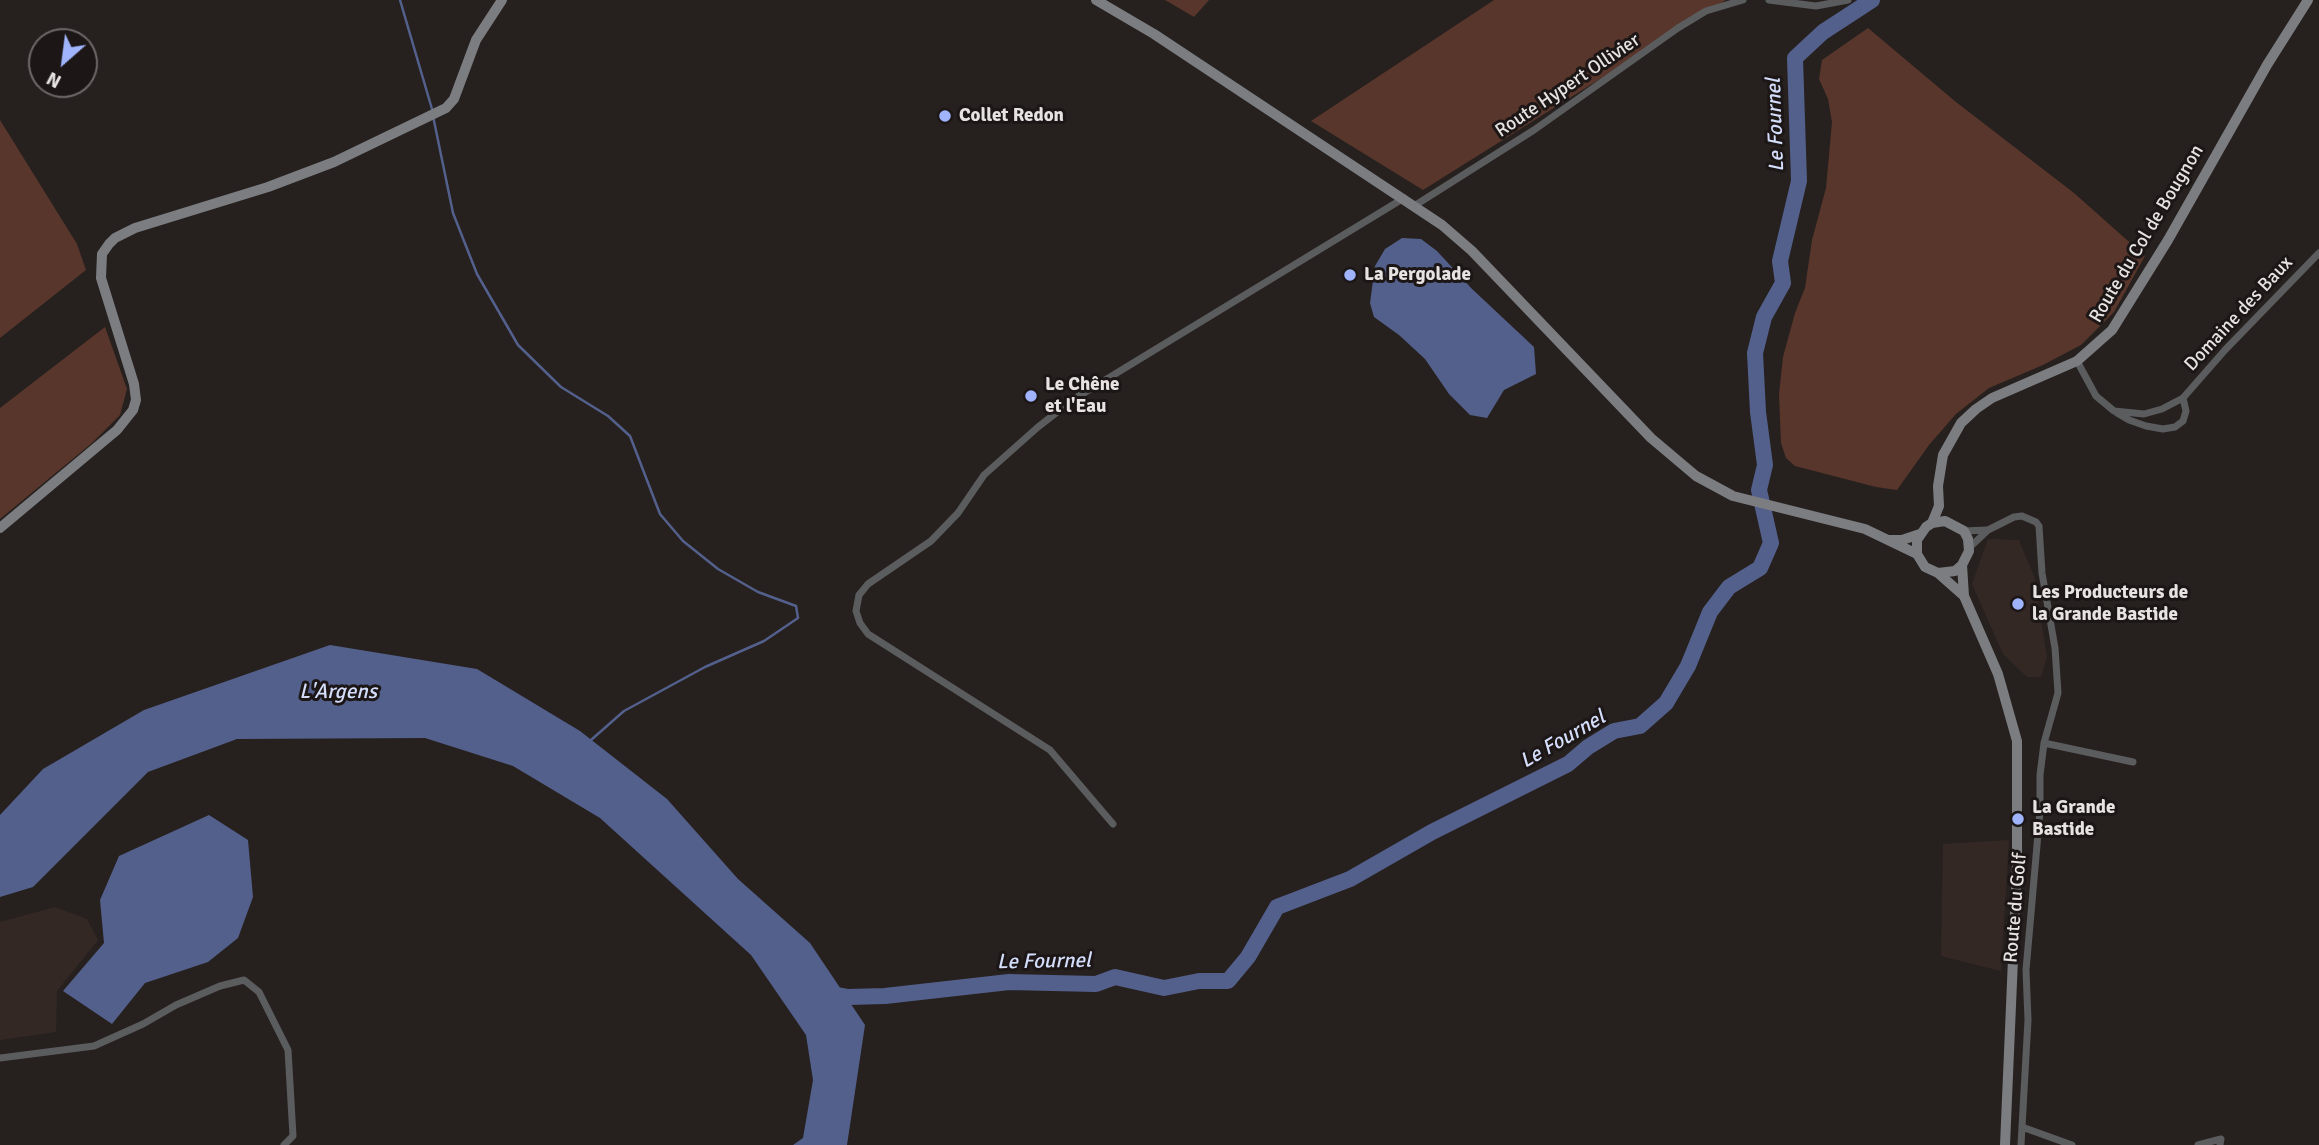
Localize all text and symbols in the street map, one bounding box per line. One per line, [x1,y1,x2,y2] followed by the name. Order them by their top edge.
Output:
[28,28,98,98] north arrow
[1491,29,1645,143] street label: Route Hypert Ollivier
[43,66,66,93] text: N
[1762,78,1790,172] water label: Le Fournel
[959,105,1064,127] place label: Collet Redon
[937,108,953,124] marker: Collet Redon
[2085,141,2209,327] street label: Route du Col de Bougnon
[2180,252,2298,376] street label: Domaine des Baux
[1364,264,1471,286] place label: La Pergolade
[1342,267,1358,283] marker: La Pergolade
[1045,374,1120,418] place label: Le Chêne et l'Eau
[1023,388,1039,404] marker: Le Chêne et l'Eau
[2032,582,2188,626] place label: Les Producteurs de la Grande Bastide
[2010,596,2026,612] marker: Les Producteurs de la Grande Bastide
[299,679,377,705] water label: L'Argens
[1516,706,1610,774] water label: Le Fournel
[2032,797,2115,841] place label: La Grande Bastide
[2010,811,2026,827] marker: La Grande Bastide
[2000,852,2032,964] street label: Route du Golf
[997,949,1091,975] water label: Le Fournel

